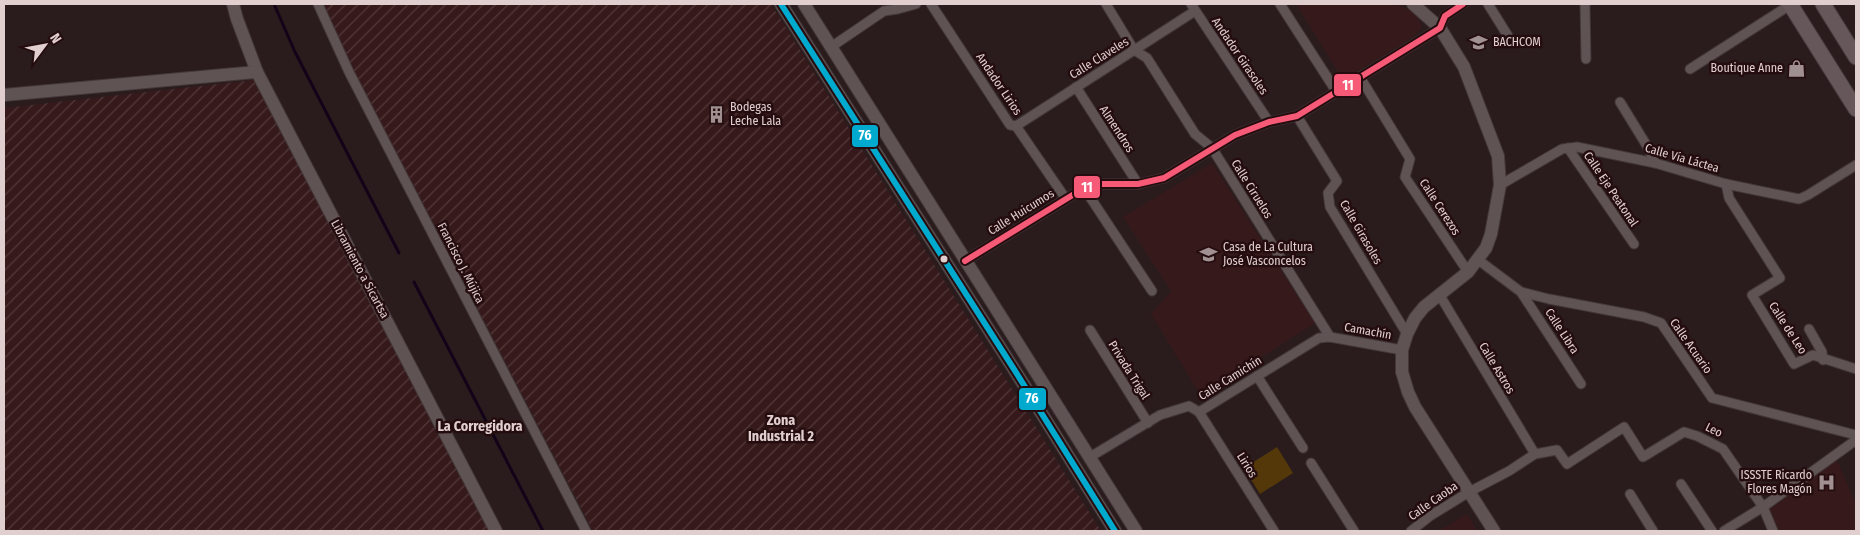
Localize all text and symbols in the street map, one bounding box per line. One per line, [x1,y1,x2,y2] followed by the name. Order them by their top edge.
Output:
[1209,15,1271,97] street label: Andador Girasoles
[20,20,70,70] north arrow
[46,30,65,46] text: N
[1469,32,1489,52] school or university icon: BACHCOM
[1067,34,1131,82] street label: Calle Claveles
[1493,35,1541,49] place label: BACHCOM
[973,50,1025,118] street label: Andador Lirios
[1787,58,1807,78] shop icon: Boutique Anne
[1711,61,1783,75] place label: Boutique Anne
[1333,73,1362,97] line badge: 11
[1342,77,1354,94] text: 11
[730,100,781,128] place label: Bodegas Leche Lala
[1097,103,1137,155] street label: Almendros
[706,104,726,124] building icon: Bodegas Leche Lala
[851,124,879,148] line badge: 76
[858,127,872,144] text: 76
[1643,141,1721,175] street label: Calle Vía Láctea
[1581,149,1641,229] street label: Calle Eje Peatonal
[1228,157,1276,221] street label: Calle Ciruelos
[1073,175,1101,199] line badge: 11
[1417,176,1463,238] street label: Calle Cerezos
[1081,179,1093,196] text: 11
[985,186,1057,238] street label: Calle Huicumos
[1337,197,1385,267] street label: Calle Girasoles
[328,217,392,321] street label: Libramiento a Sicartsa
[435,220,487,306] street label: Francisco J. Mújica
[1223,240,1313,268] place label: Casa de La Cultura José Vasconcelos
[1199,244,1219,264] school or university icon: Casa de La Cultura José Vasconcelos
[939,254,949,264] unlabelled marker
[1766,299,1810,357] street label: Calle de Leo
[1542,306,1582,356] street label: Calle Libra
[1667,316,1715,376] street label: Calle Acuario
[1343,320,1393,342] street label: Camachín
[1106,338,1152,402] street label: Privada Trigal
[1476,340,1518,396] street label: Calle Astros
[1196,353,1264,403] street label: Calle Camichín
[1018,387,1047,411] line badge: 76
[1025,390,1039,407] text: 76
[748,412,814,445] district label: Zona Industrial 2
[437,418,523,435] district label: La Corregidora
[1703,420,1725,440] street label: Leo
[1234,450,1260,480] street label: Lirios
[1740,468,1812,496] place label: ISSSTE Ricardo Flores Magón
[1816,472,1836,492] hospital icon: ISSSTE Ricardo Flores Magón
[1406,479,1460,523] street label: Calle Caoba

